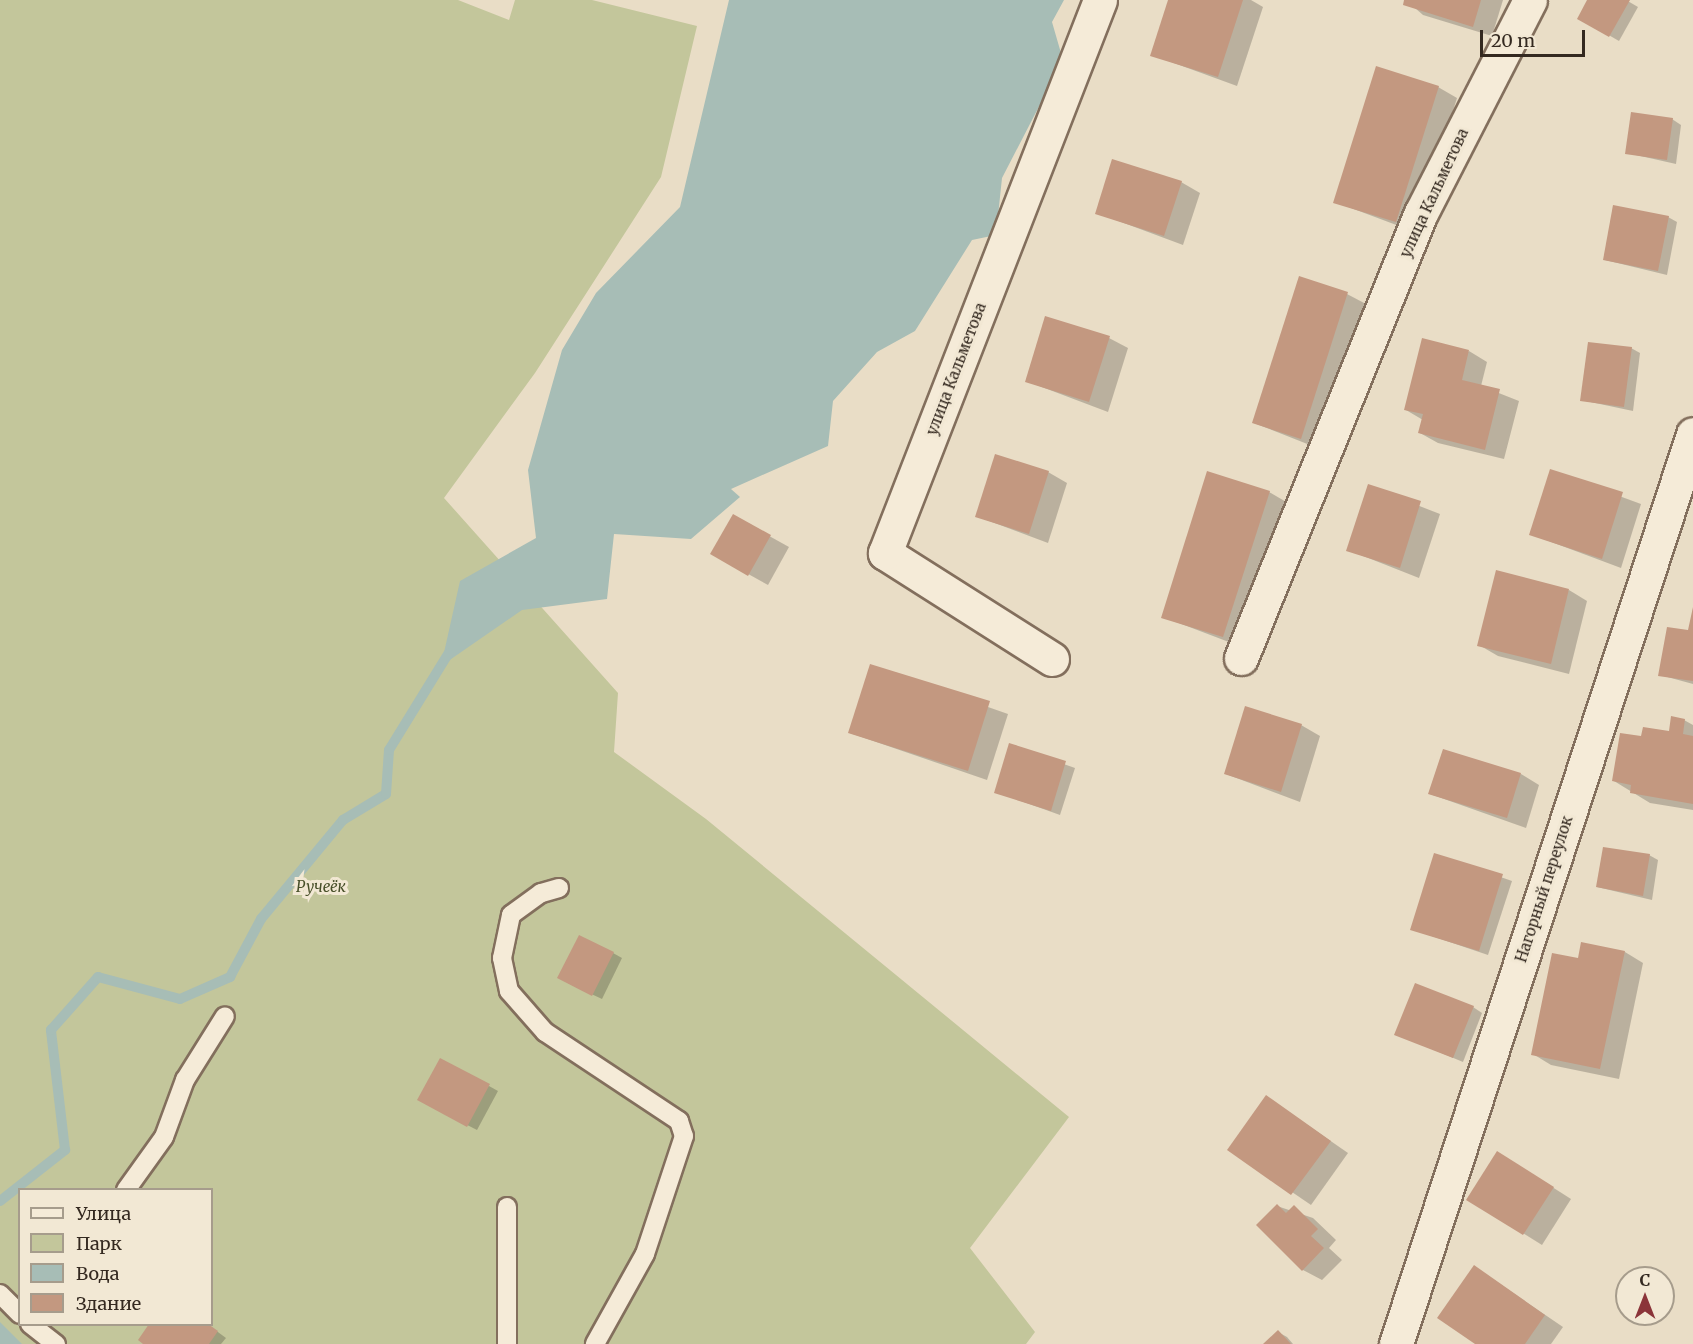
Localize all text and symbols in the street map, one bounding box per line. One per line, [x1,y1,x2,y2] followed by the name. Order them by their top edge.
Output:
[1483,18,1588,56] scale bar
[1491,29,1535,52] text: 20 m
[1396,126,1472,260] street label: улица Кальметова
[922,300,990,438] street label: улица Кальметова
[1512,813,1576,965] street label: Нагорный переулок
[296,878,346,896] park label: Ручеёк
[18,1188,213,1326] legend
[76,1202,131,1225] text: Улица
[76,1232,122,1255] text: Парк
[76,1262,120,1285] text: Вода
[1615,1266,1675,1326] north arrow
[1640,1270,1650,1290] text: С
[76,1292,141,1315] text: Здание

